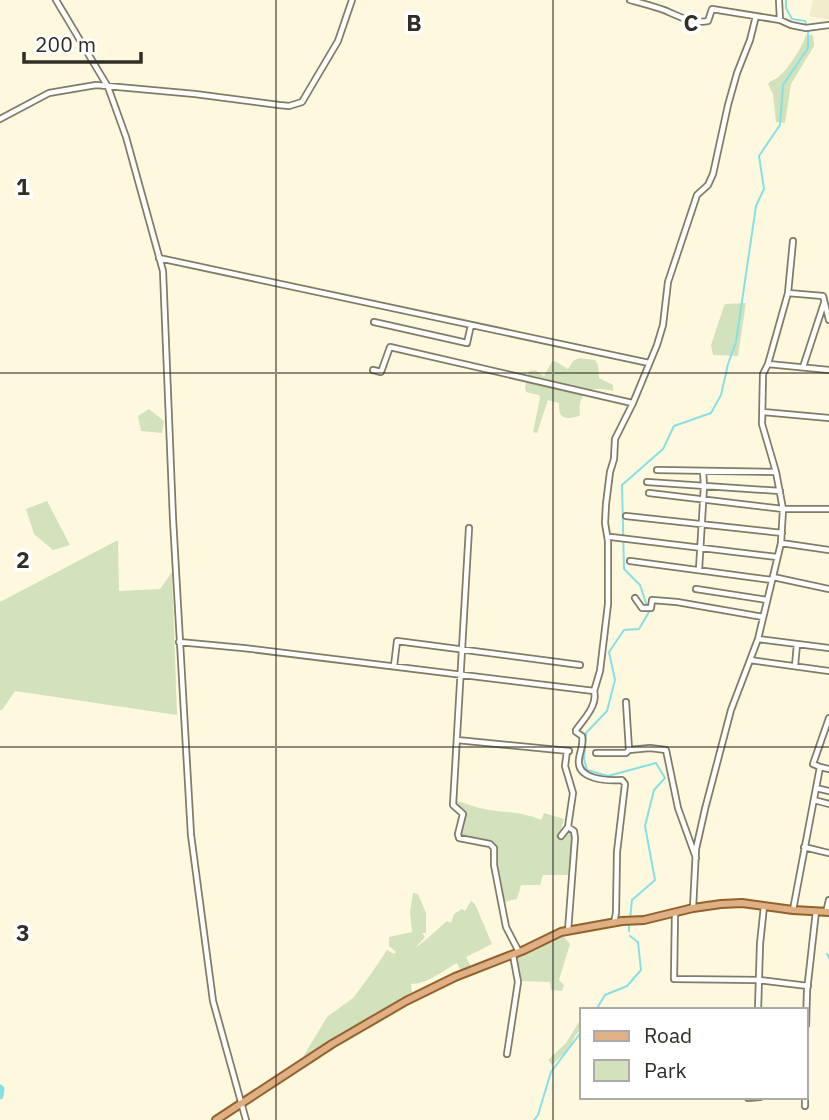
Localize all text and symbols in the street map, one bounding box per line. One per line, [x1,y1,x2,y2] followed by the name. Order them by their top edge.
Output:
[406,7,422,37] text: B
[684,7,699,37] text: C
[24,21,142,65] scale bar
[35,30,96,58] text: 200 m
[16,171,30,201] text: 1
[16,544,30,574] text: 2
[16,917,30,947] text: 3
[580,1008,808,1099] legend
[644,1021,692,1049] text: Road
[644,1056,687,1084] text: Park

